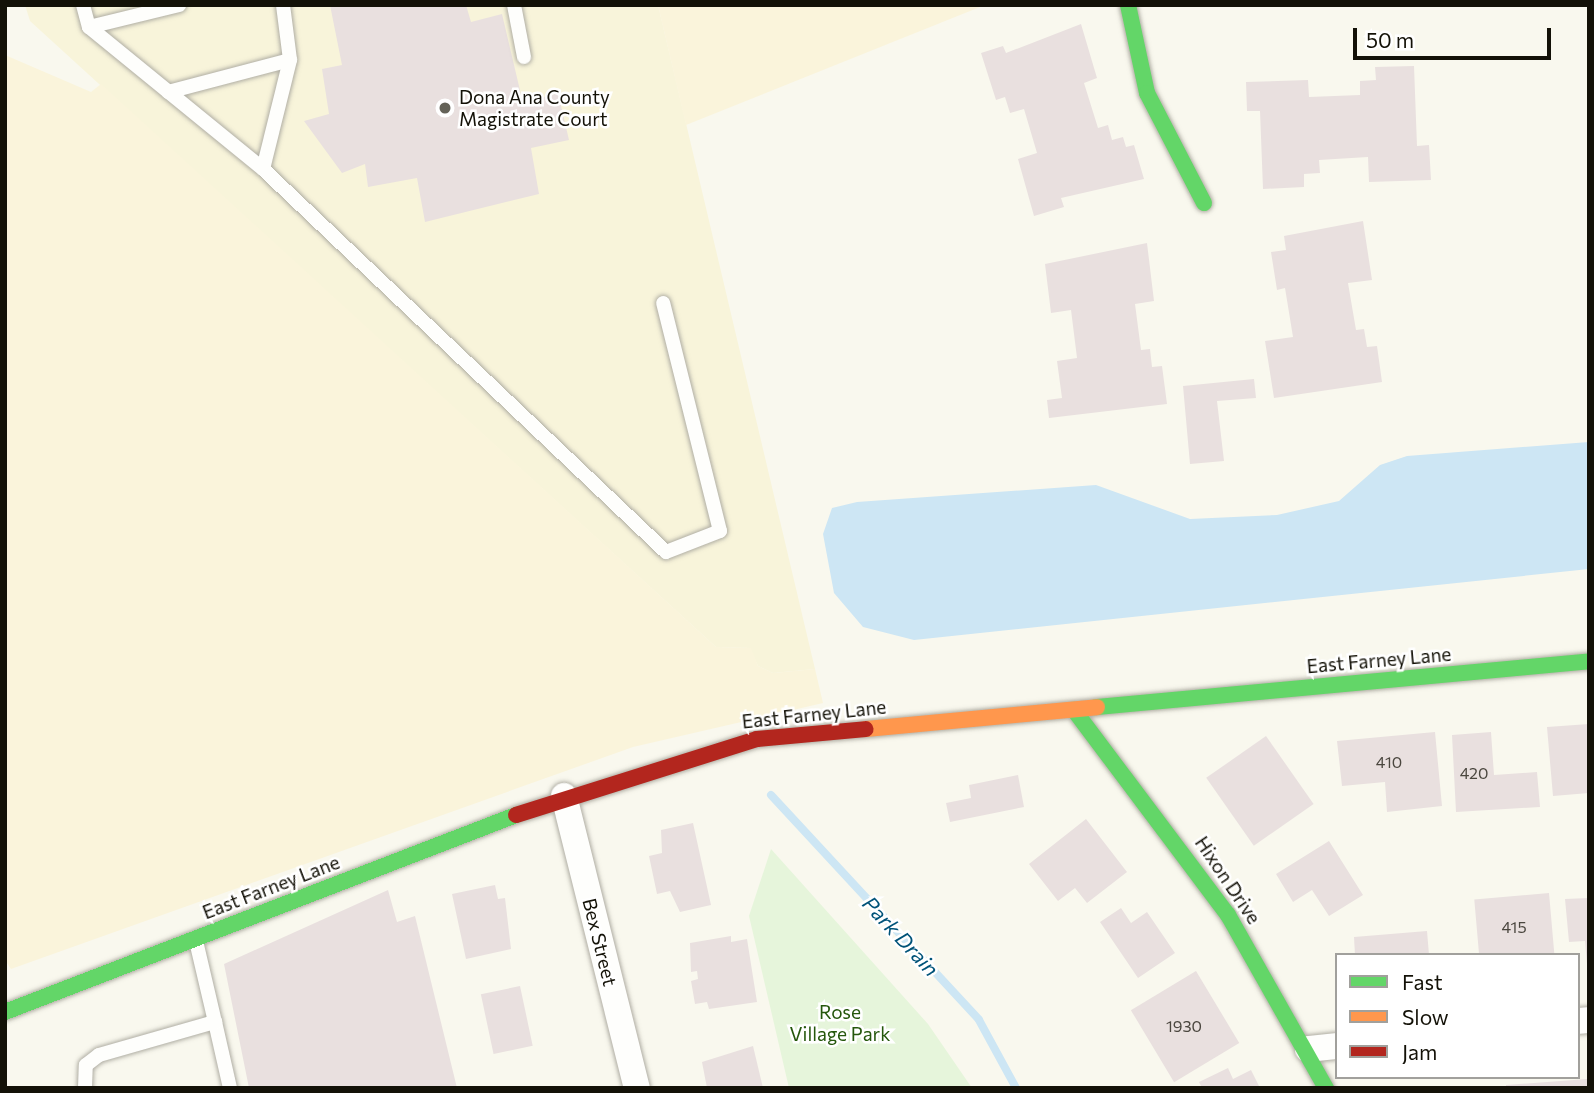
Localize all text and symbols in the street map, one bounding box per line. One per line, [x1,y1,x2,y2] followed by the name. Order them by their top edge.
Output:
[1356,14,1554,58] scale bar
[1366,27,1414,52] text: 50 m
[459,86,610,130] place label: Dona Ana County Magistrate Court
[437,100,453,116] marker: Dona Ana County Magistrate Court
[1306,642,1452,678] street label: East Farney Lane
[741,695,887,733] street label: East Farney Lane
[1376,752,1402,772] house number: 410
[1460,763,1488,783] house number: 420
[1190,832,1266,928] street label: Hixon Drive
[199,850,343,924] street label: East Farney Lane
[858,891,944,981] water label: Park Drain
[578,896,622,988] street label: Bex Street
[1501,917,1527,937] house number: 415
[1335,953,1580,1079] legend
[1402,969,1443,994] text: Fast
[789,1001,891,1045] park label: Rose Village Park
[1402,1004,1449,1029] text: Slow
[1166,1016,1202,1036] house number: 1930
[1402,1039,1437,1064] text: Jam

